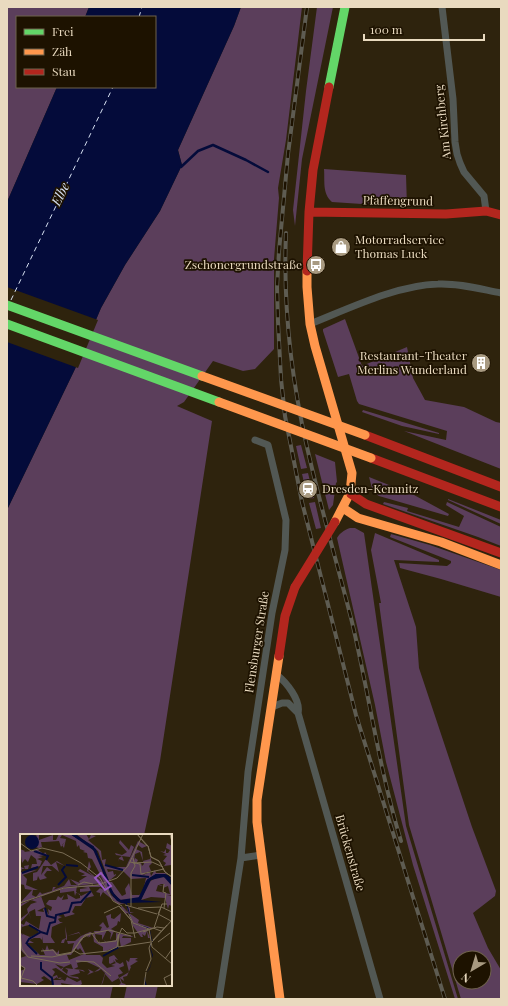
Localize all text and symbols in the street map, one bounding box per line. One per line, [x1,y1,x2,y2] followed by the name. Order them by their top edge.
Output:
[16,16,156,88] legend
[364,16,484,42] scale bar
[370,21,403,37] text: 100 m
[52,23,74,39] text: Frei
[52,43,72,59] text: Zäh
[52,63,76,79] text: Stau
[430,83,454,161] street label: Am Kirchberg
[46,179,73,209] water label: Elbe
[363,191,433,209] street label: Pfaffengrund
[355,231,444,261] place label: Motorradservice Thomas Luck
[330,236,352,258] shop icon: Motorradservice Thomas Luck
[305,254,327,276] bus stop icon: Zschonergrundstraße
[185,256,302,272] place label: Zschonergrundstraße
[357,347,468,377] place label: Restaurant-Theater Merlins Wunderland
[470,352,492,374] building icon: Restaurant-Theater Merlins Wunderland
[297,478,319,500] station icon: Dresden-Kemnitz
[322,480,419,496] place label: Dresden-Kemnitz
[240,590,272,694] street label: Flensburger Straße
[332,813,370,893] street label: Brückenstraße
[20,834,172,986] inset map
[452,950,492,990] north arrow
[458,970,473,987] text: N

